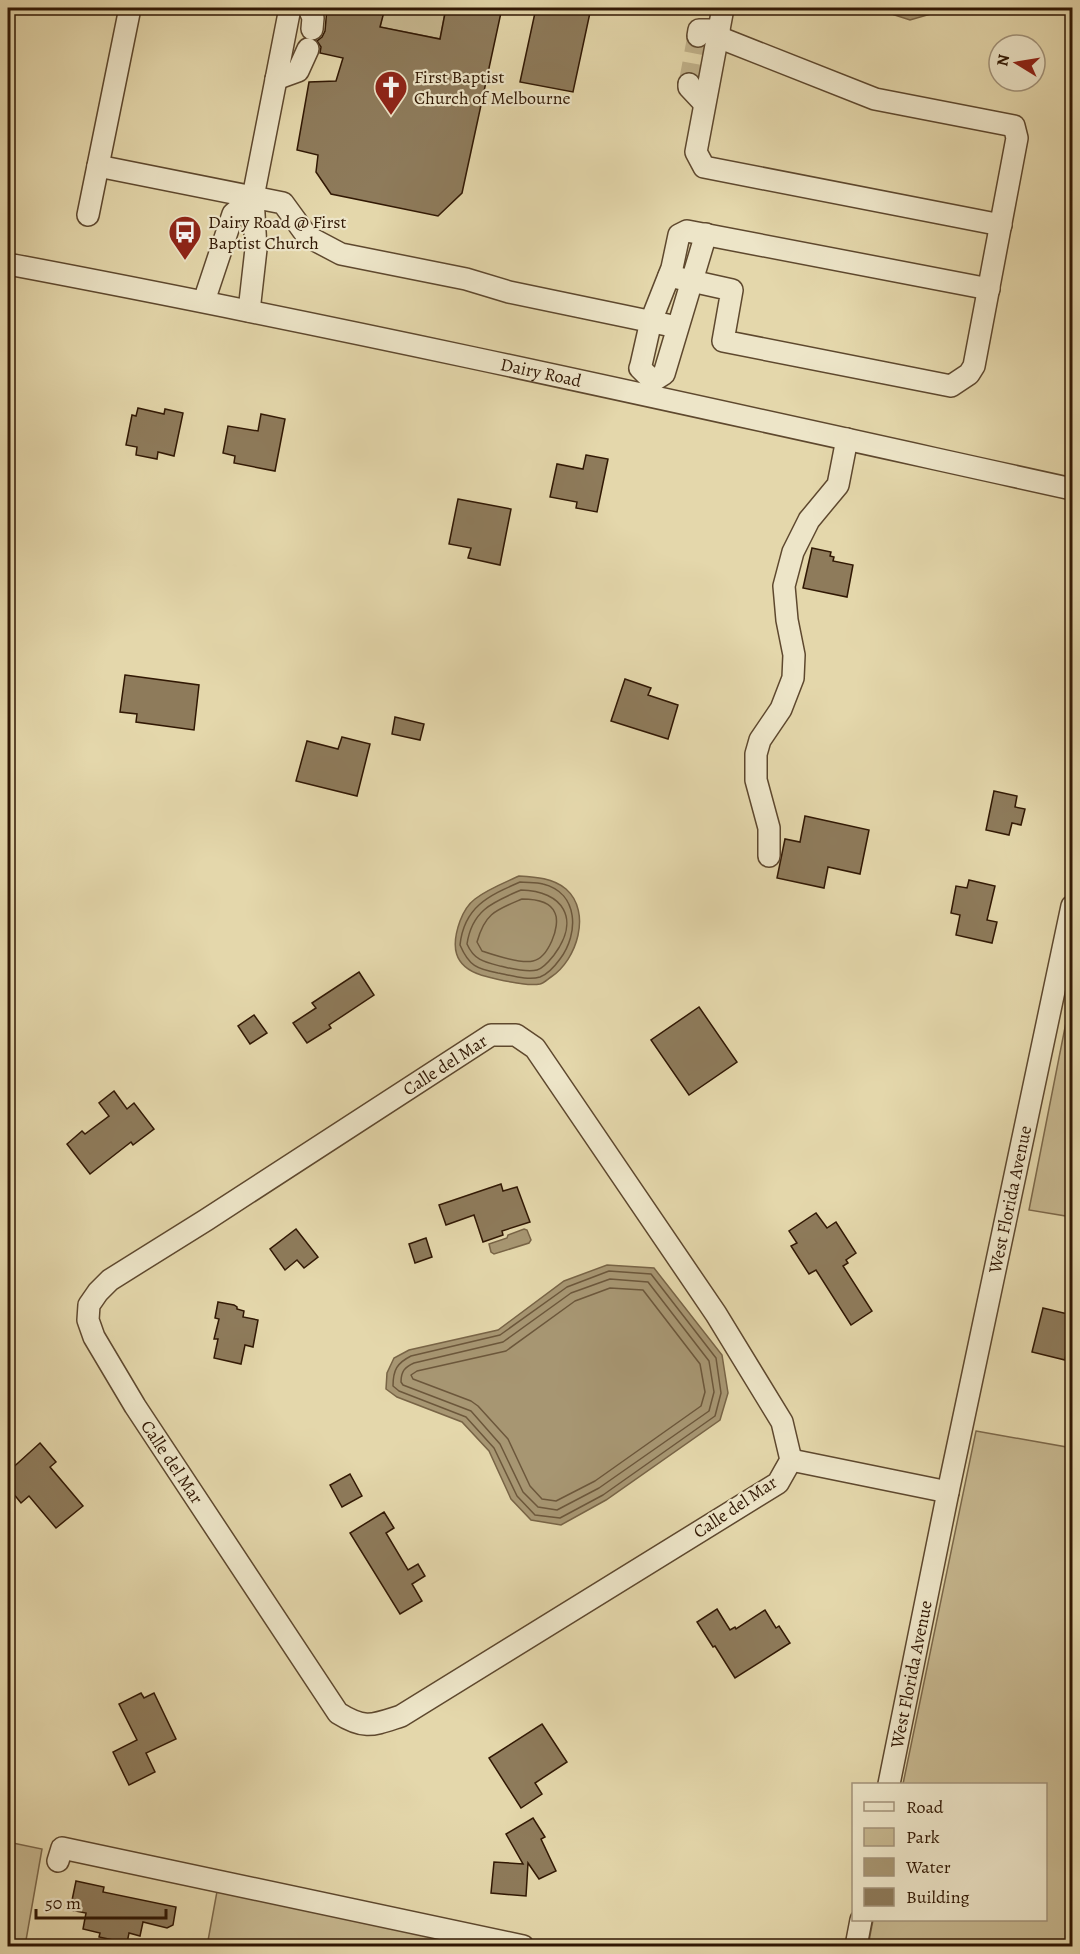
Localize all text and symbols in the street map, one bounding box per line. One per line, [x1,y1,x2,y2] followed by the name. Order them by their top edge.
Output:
[987,33,1047,93] north arrow
[991,52,1015,68] text: N
[414,65,571,110] place label: First Baptist Church of Melbourne
[373,69,409,116] church icon: First Baptist Church of Melbourne
[208,210,347,255] place label: Dairy Road @ First Baptist Church
[167,214,203,261] bus stop icon: Dairy Road @ First Baptist Church
[498,352,584,393] street label: Dairy Road
[398,1029,492,1101] street label: Calle del Mar
[982,1123,1037,1276] street label: West Florida Avenue
[135,1415,209,1509] street label: Calle del Mar
[688,1470,782,1544] street label: Calle del Mar
[884,1598,938,1751] street label: West Florida Avenue
[852,1783,1047,1921] legend
[906,1795,944,1819] text: Road
[906,1825,940,1849] text: Park
[905,1855,951,1879] text: Water
[36,1882,166,1920] scale bar
[906,1885,970,1909] text: Building
[45,1891,81,1915] text: 50 m

